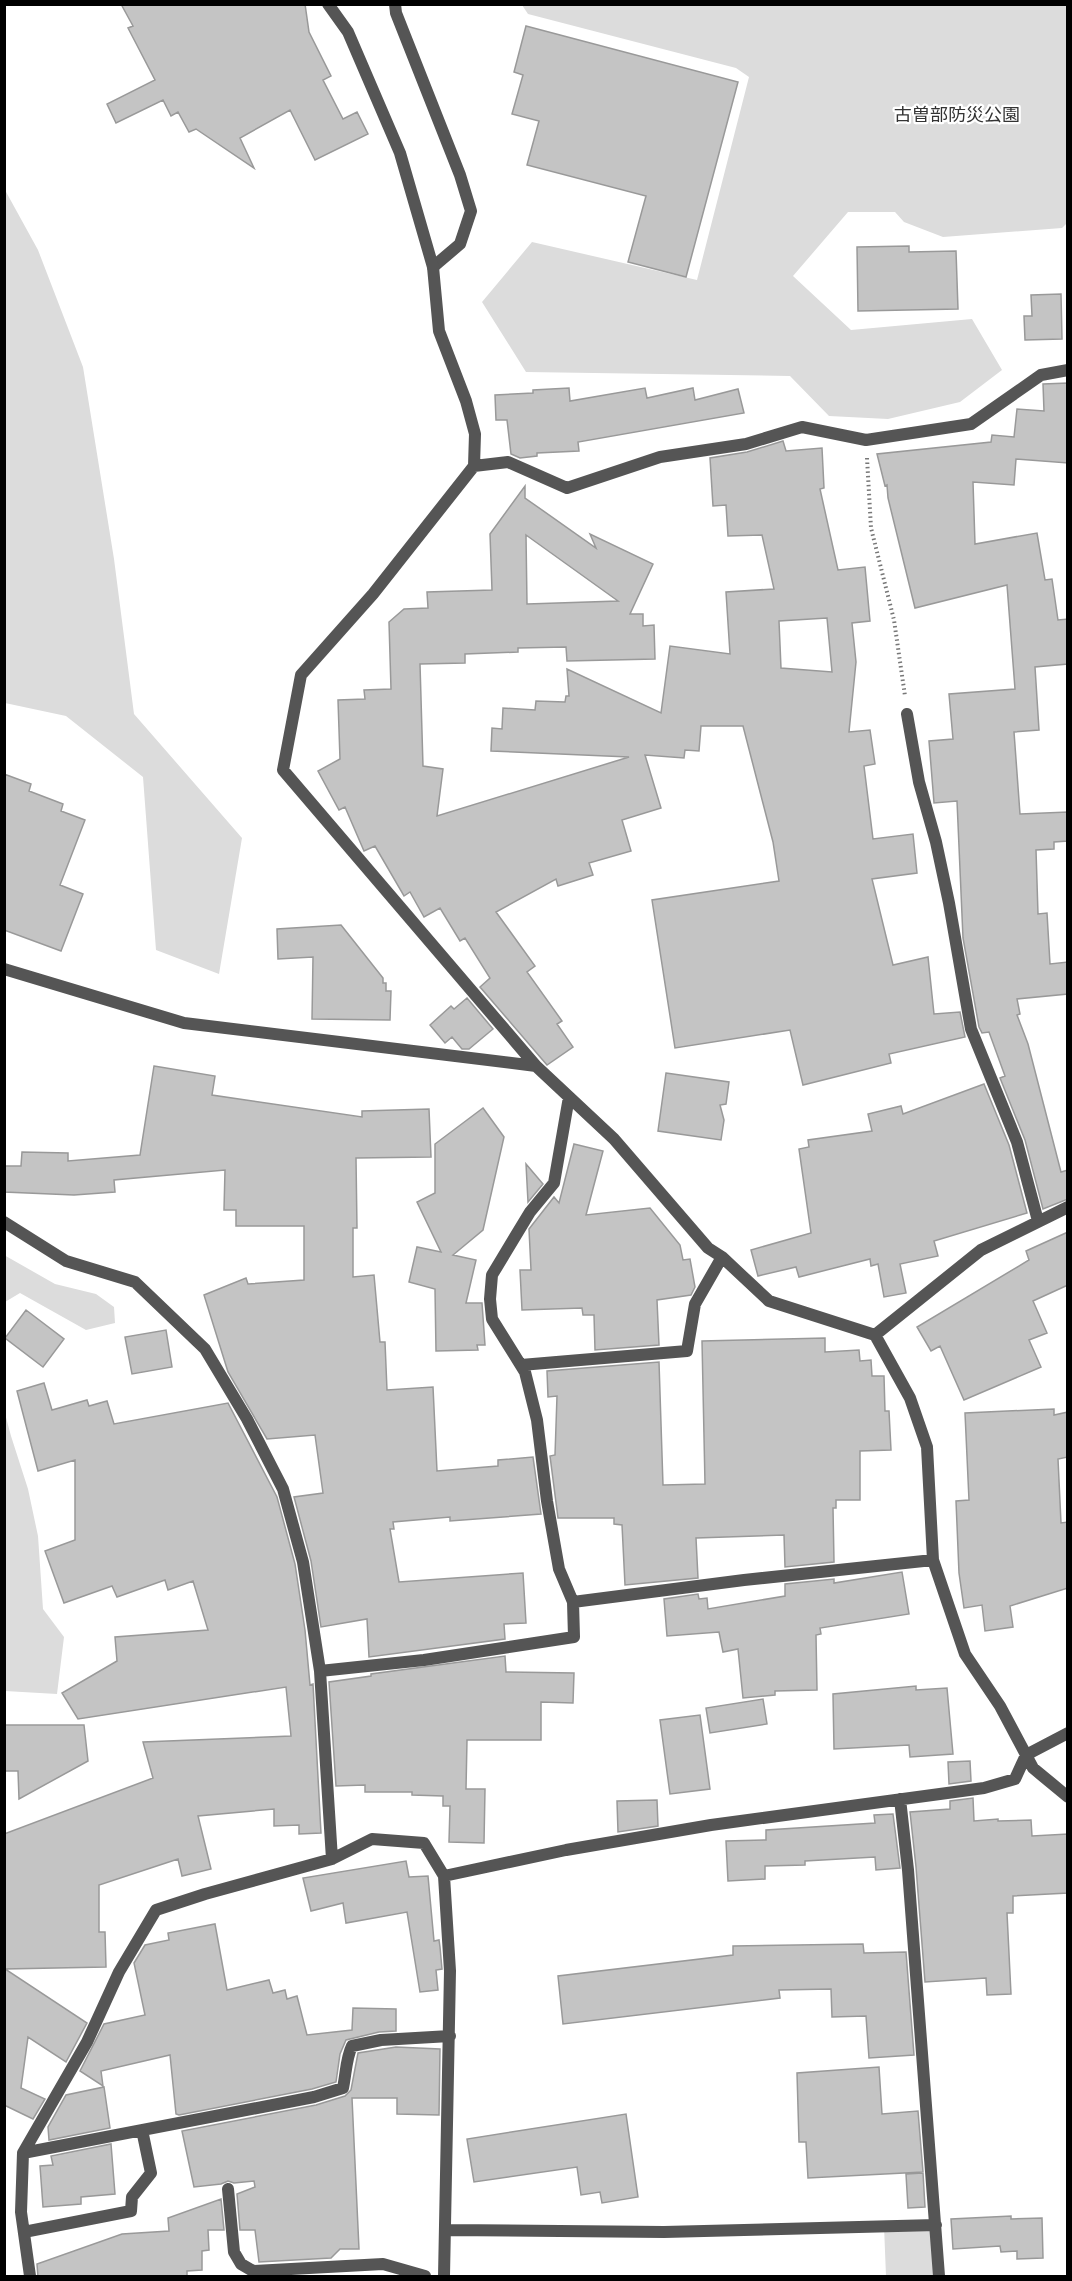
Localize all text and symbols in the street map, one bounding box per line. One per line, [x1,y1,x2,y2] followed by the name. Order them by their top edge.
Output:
[894,104,1020,125] park label: 古曽部防災公園

